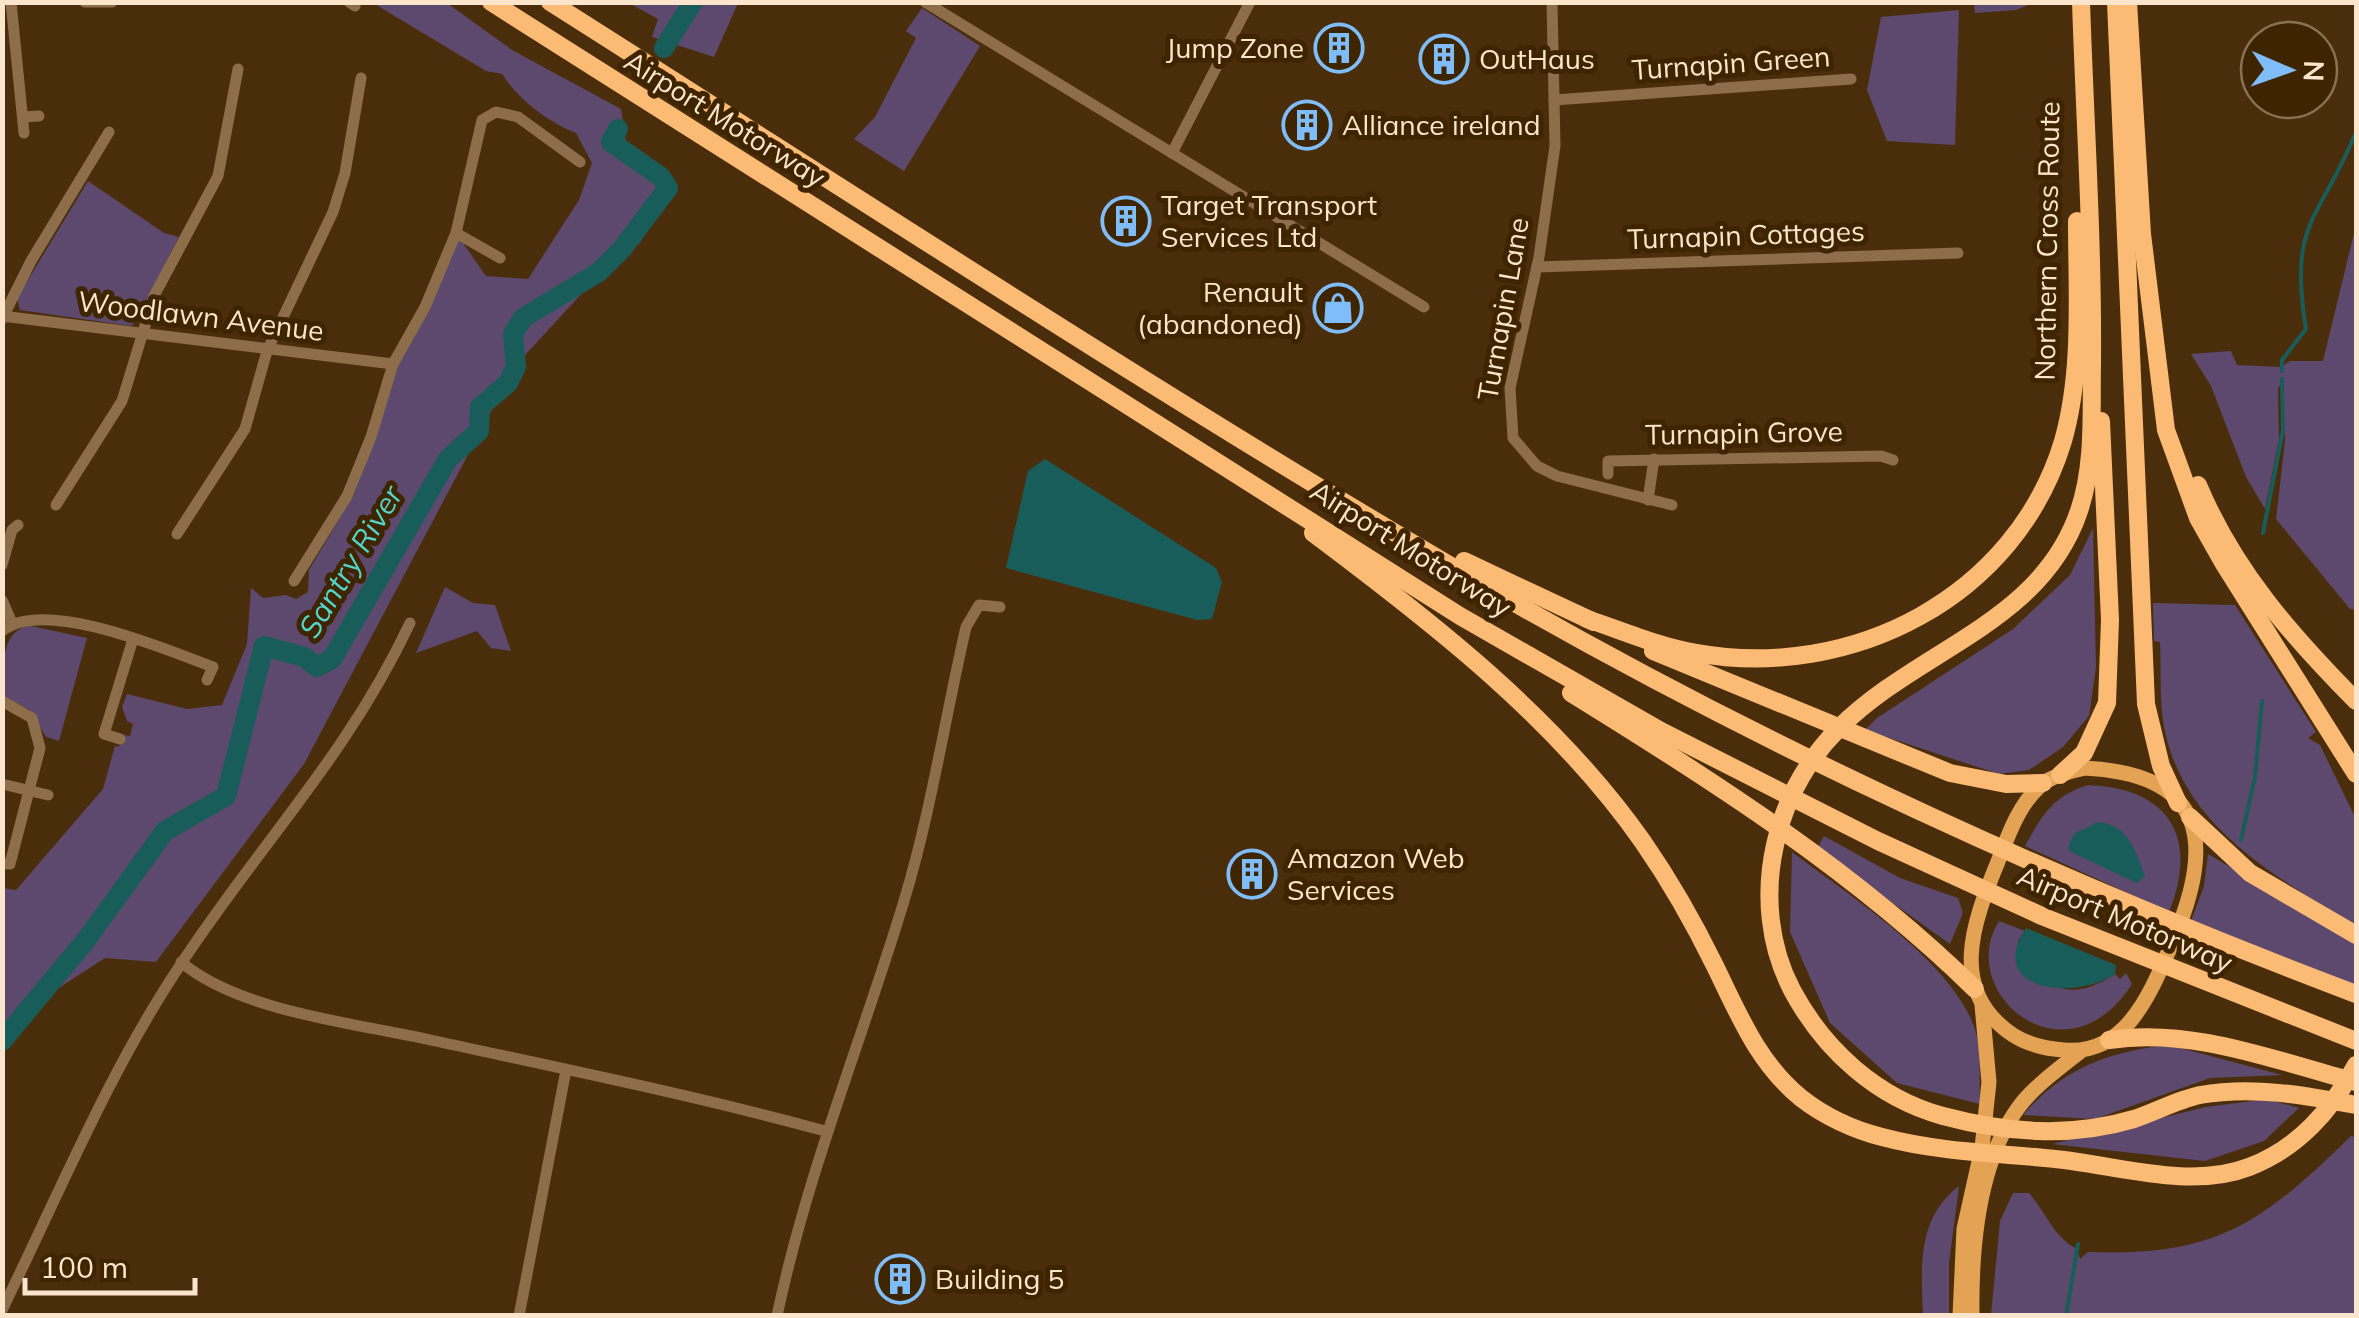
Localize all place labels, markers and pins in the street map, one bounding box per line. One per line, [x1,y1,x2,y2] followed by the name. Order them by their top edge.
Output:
[1313,22,1365,74] building icon: Jump Zone
[1166,30,1304,65] place label: Jump Zone
[1418,33,1470,85] building icon: OutHaus
[1479,41,1595,76] place label: OutHaus
[1281,99,1333,151] building icon: Alliance ireland
[1342,107,1540,142] place label: Alliance ireland
[1161,187,1377,254] place label: Target Transport Services Ltd
[1100,195,1152,247] building icon: Target Transport Services Ltd
[1137,274,1303,341] place label: Renault (abandoned)
[1312,282,1364,334] shop icon: Renault (abandoned)
[1287,840,1464,907] place label: Amazon Web Services
[1226,848,1278,900] building icon: Amazon Web Services
[874,1253,926,1305] building icon: Building 5
[935,1261,1064,1296] place label: Building 5

